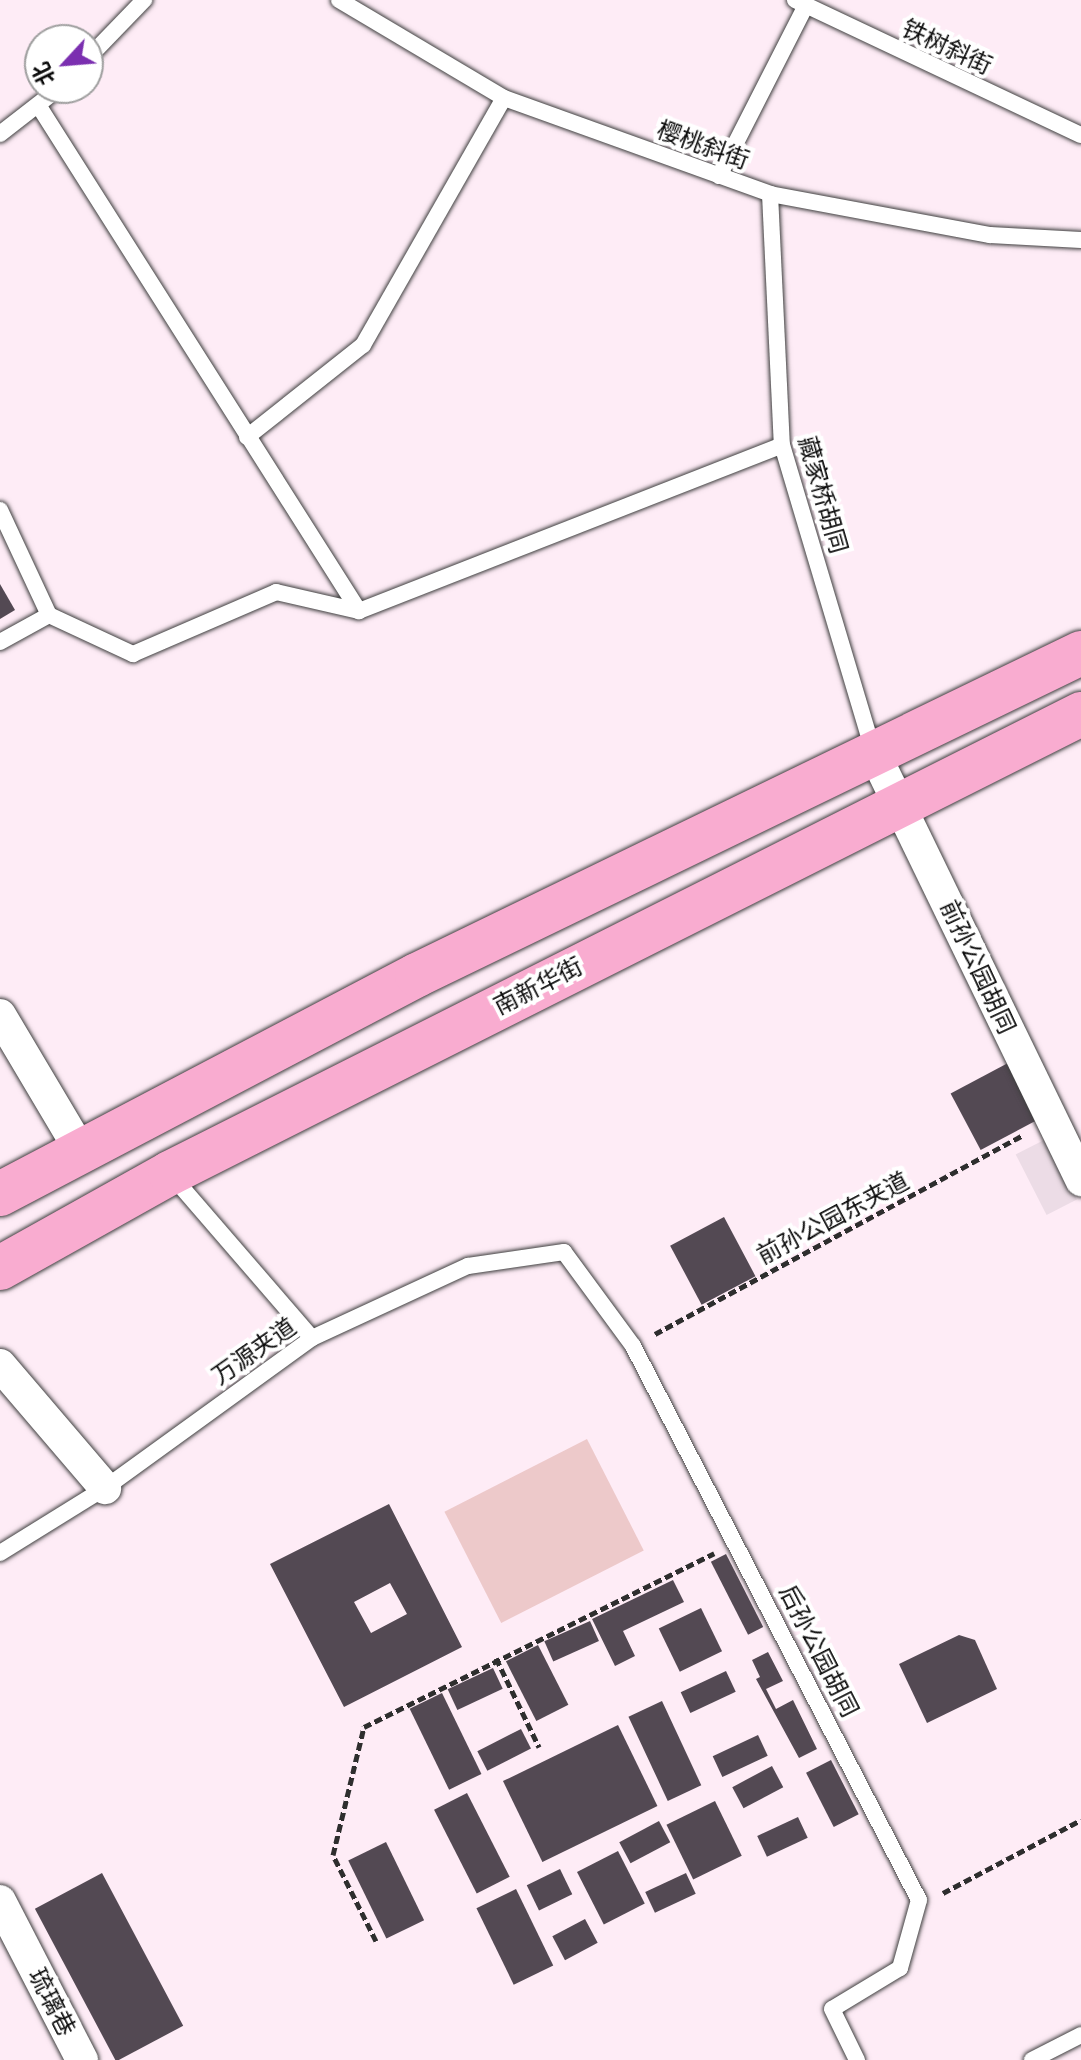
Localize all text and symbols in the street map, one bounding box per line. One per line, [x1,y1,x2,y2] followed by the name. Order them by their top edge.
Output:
[897,14,997,80] street label: 铁树斜街
[24,24,104,104] north arrow
[28,58,60,89] text: 北
[653,115,753,175] street label: 樱桃斜街
[793,433,853,557] street label: 藏家桥胡同
[935,896,1021,1038] street label: 前孙公园胡同
[489,951,587,1021] street label: 南新华街
[752,1166,914,1270] street label: 前孙公园东夹道
[206,1312,302,1390] street label: 万源夹道
[773,1580,865,1722] street label: 后孙公园胡同
[23,1963,81,2041] street label: 琉璃巷

